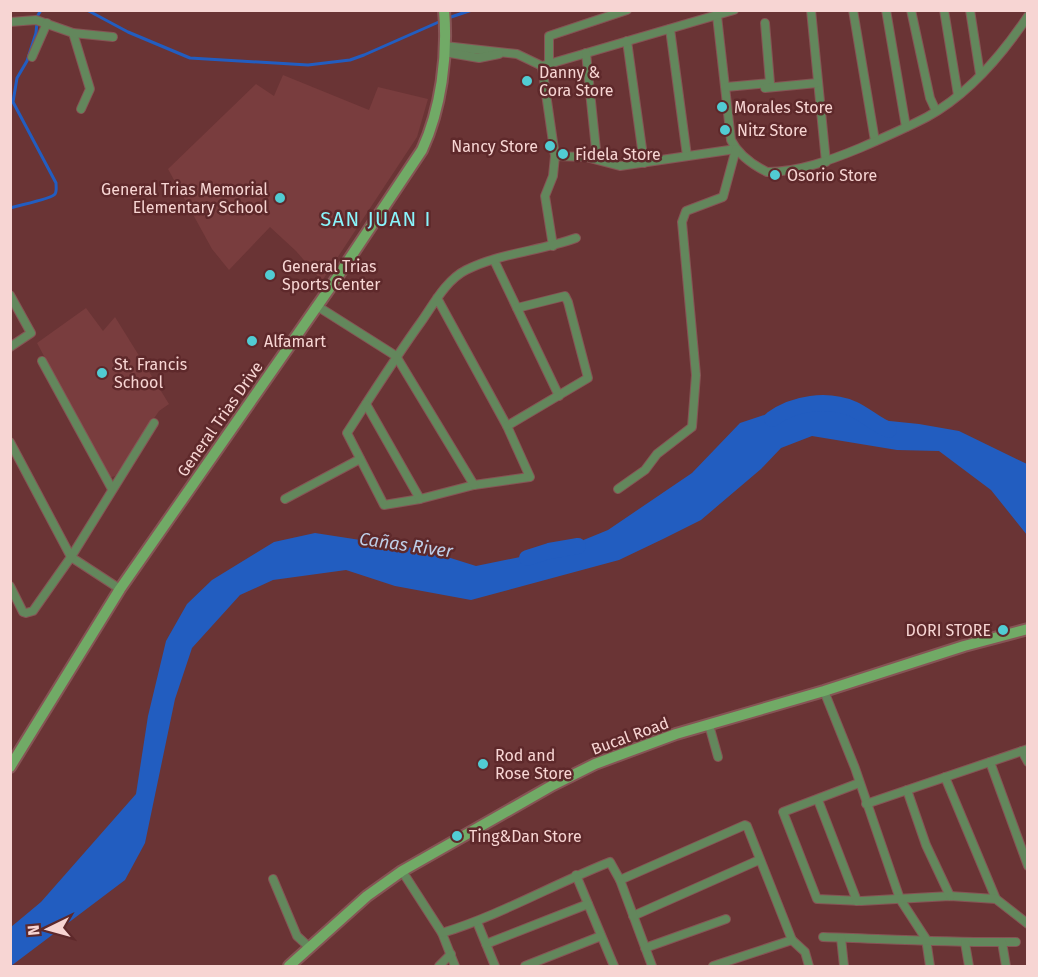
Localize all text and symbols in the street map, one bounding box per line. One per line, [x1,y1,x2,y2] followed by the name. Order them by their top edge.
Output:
[539,63,614,100] place label: Danny & Cora Store
[520,74,534,88] marker: Danny & Cora Store
[734,98,833,117] place label: Morales Store
[715,100,729,114] marker: Morales Store
[737,121,807,140] place label: Nitz Store
[718,123,732,137] marker: Nitz Store
[451,137,538,156] place label: Nancy Store
[543,139,557,153] marker: Nancy Store
[575,145,661,164] place label: Fidela Store
[556,147,570,161] marker: Fidela Store
[787,166,877,185] place label: Osorio Store
[768,168,782,182] marker: Osorio Store
[101,180,268,217] place label: General Trias Memorial Elementary School
[273,191,287,205] marker: General Trias Memorial Elementary School
[320,207,432,231] district label: SAN JUAN I
[282,257,381,294] place label: General Trias Sports Center
[263,268,277,282] marker: General Trias Sports Center
[264,332,326,351] place label: Alfamart
[245,334,259,348] marker: Alfamart
[114,355,187,392] place label: St. Francis School
[173,358,267,480] street label: General Trias Drive
[95,366,109,380] marker: St. Francis School
[358,528,455,563] water label: Cañas River
[906,621,991,640] place label: DORI STORE
[996,623,1010,637] marker: DORI STORE
[589,713,671,759] street label: Bucal Road
[495,746,572,783] place label: Rod and Rose Store
[476,757,490,771] marker: Rod and Rose Store
[469,827,582,846] place label: Ting&Dan Store
[450,829,464,843] marker: Ting&Dan Store
[18,899,78,959] north arrow
[24,924,43,936] text: N

